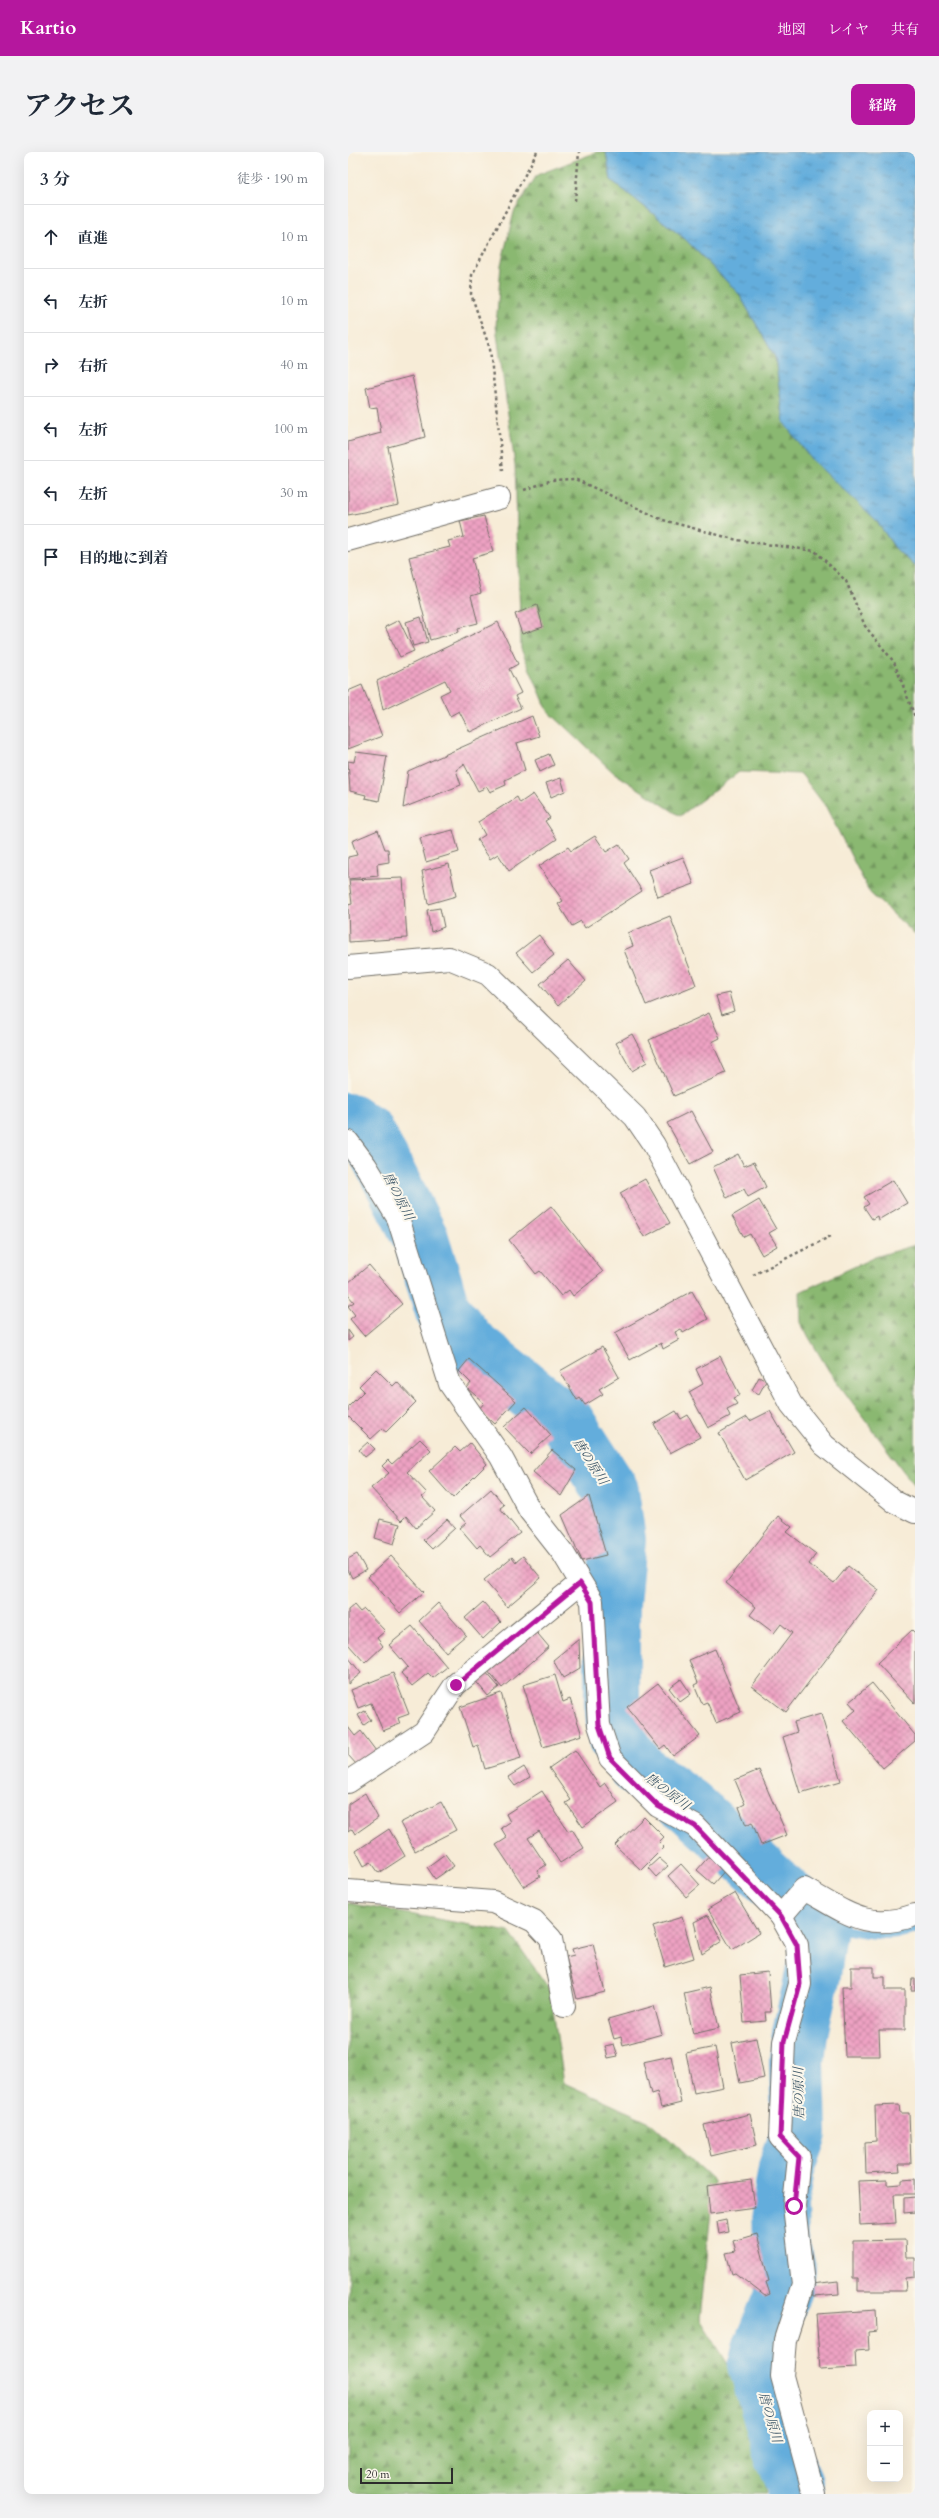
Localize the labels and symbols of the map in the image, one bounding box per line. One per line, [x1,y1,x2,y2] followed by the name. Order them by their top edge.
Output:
[378,1169,419,1225] water label: 唐の原川
[568,1435,613,1490] water label: 唐の原川
[447,1676,465,1694] route end
[641,1769,695,1816] water label: 唐の原川
[790,2065,808,2119] water label: 唐の原川
[785,2197,803,2215] route start
[754,2390,786,2447] water label: 唐の原川
[360,2466,453,2485] scale bar

